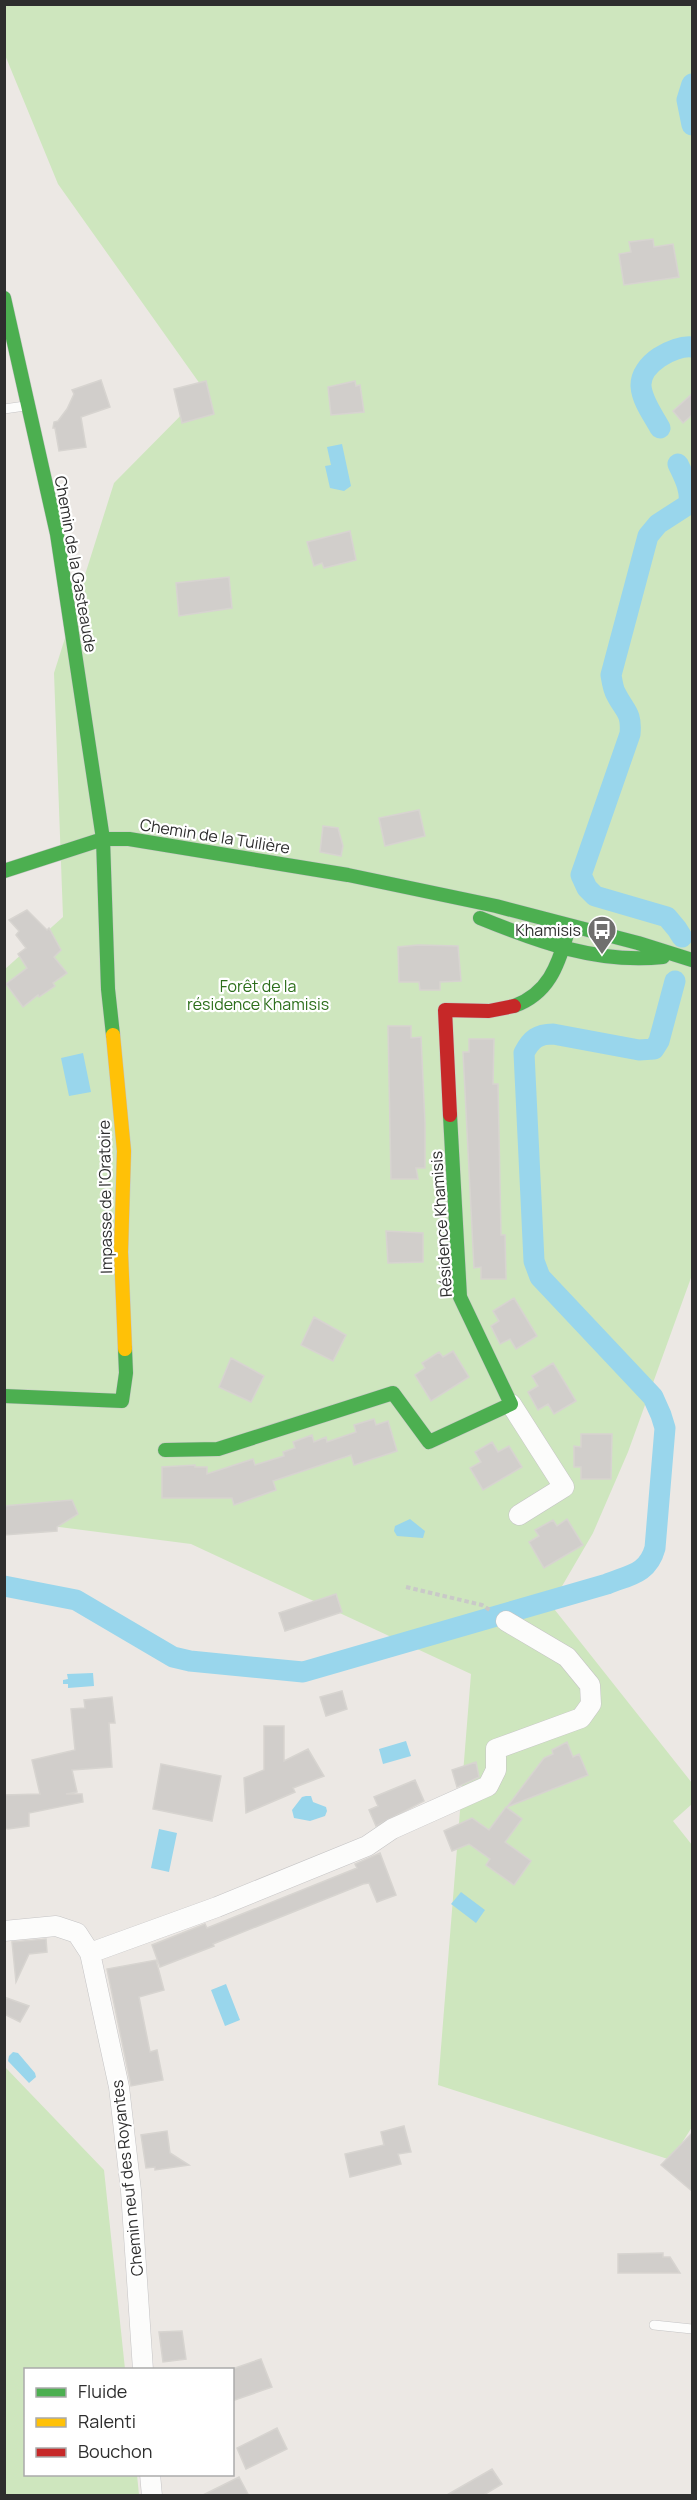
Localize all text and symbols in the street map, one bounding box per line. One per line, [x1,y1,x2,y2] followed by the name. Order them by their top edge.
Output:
[50,474,102,654] street label: Chemin de la Gasteaude
[138,813,292,859] street label: Chemin de la Tuilière
[586,914,618,956] bus stop icon: Khamisis
[515,919,581,941] place label: Khamisis
[187,975,329,1015] park label: Forêt de la résidence Khamisis
[93,1120,117,1274] street label: Impasse de l'Oratoire
[425,1150,457,1298] street label: Résidence Khamisis
[106,2079,148,2277] street label: Chemin neuf des Royantes
[24,2368,234,2476] legend
[78,2379,127,2403] text: Fluide
[78,2409,136,2433] text: Ralenti
[78,2439,152,2463] text: Bouchon

